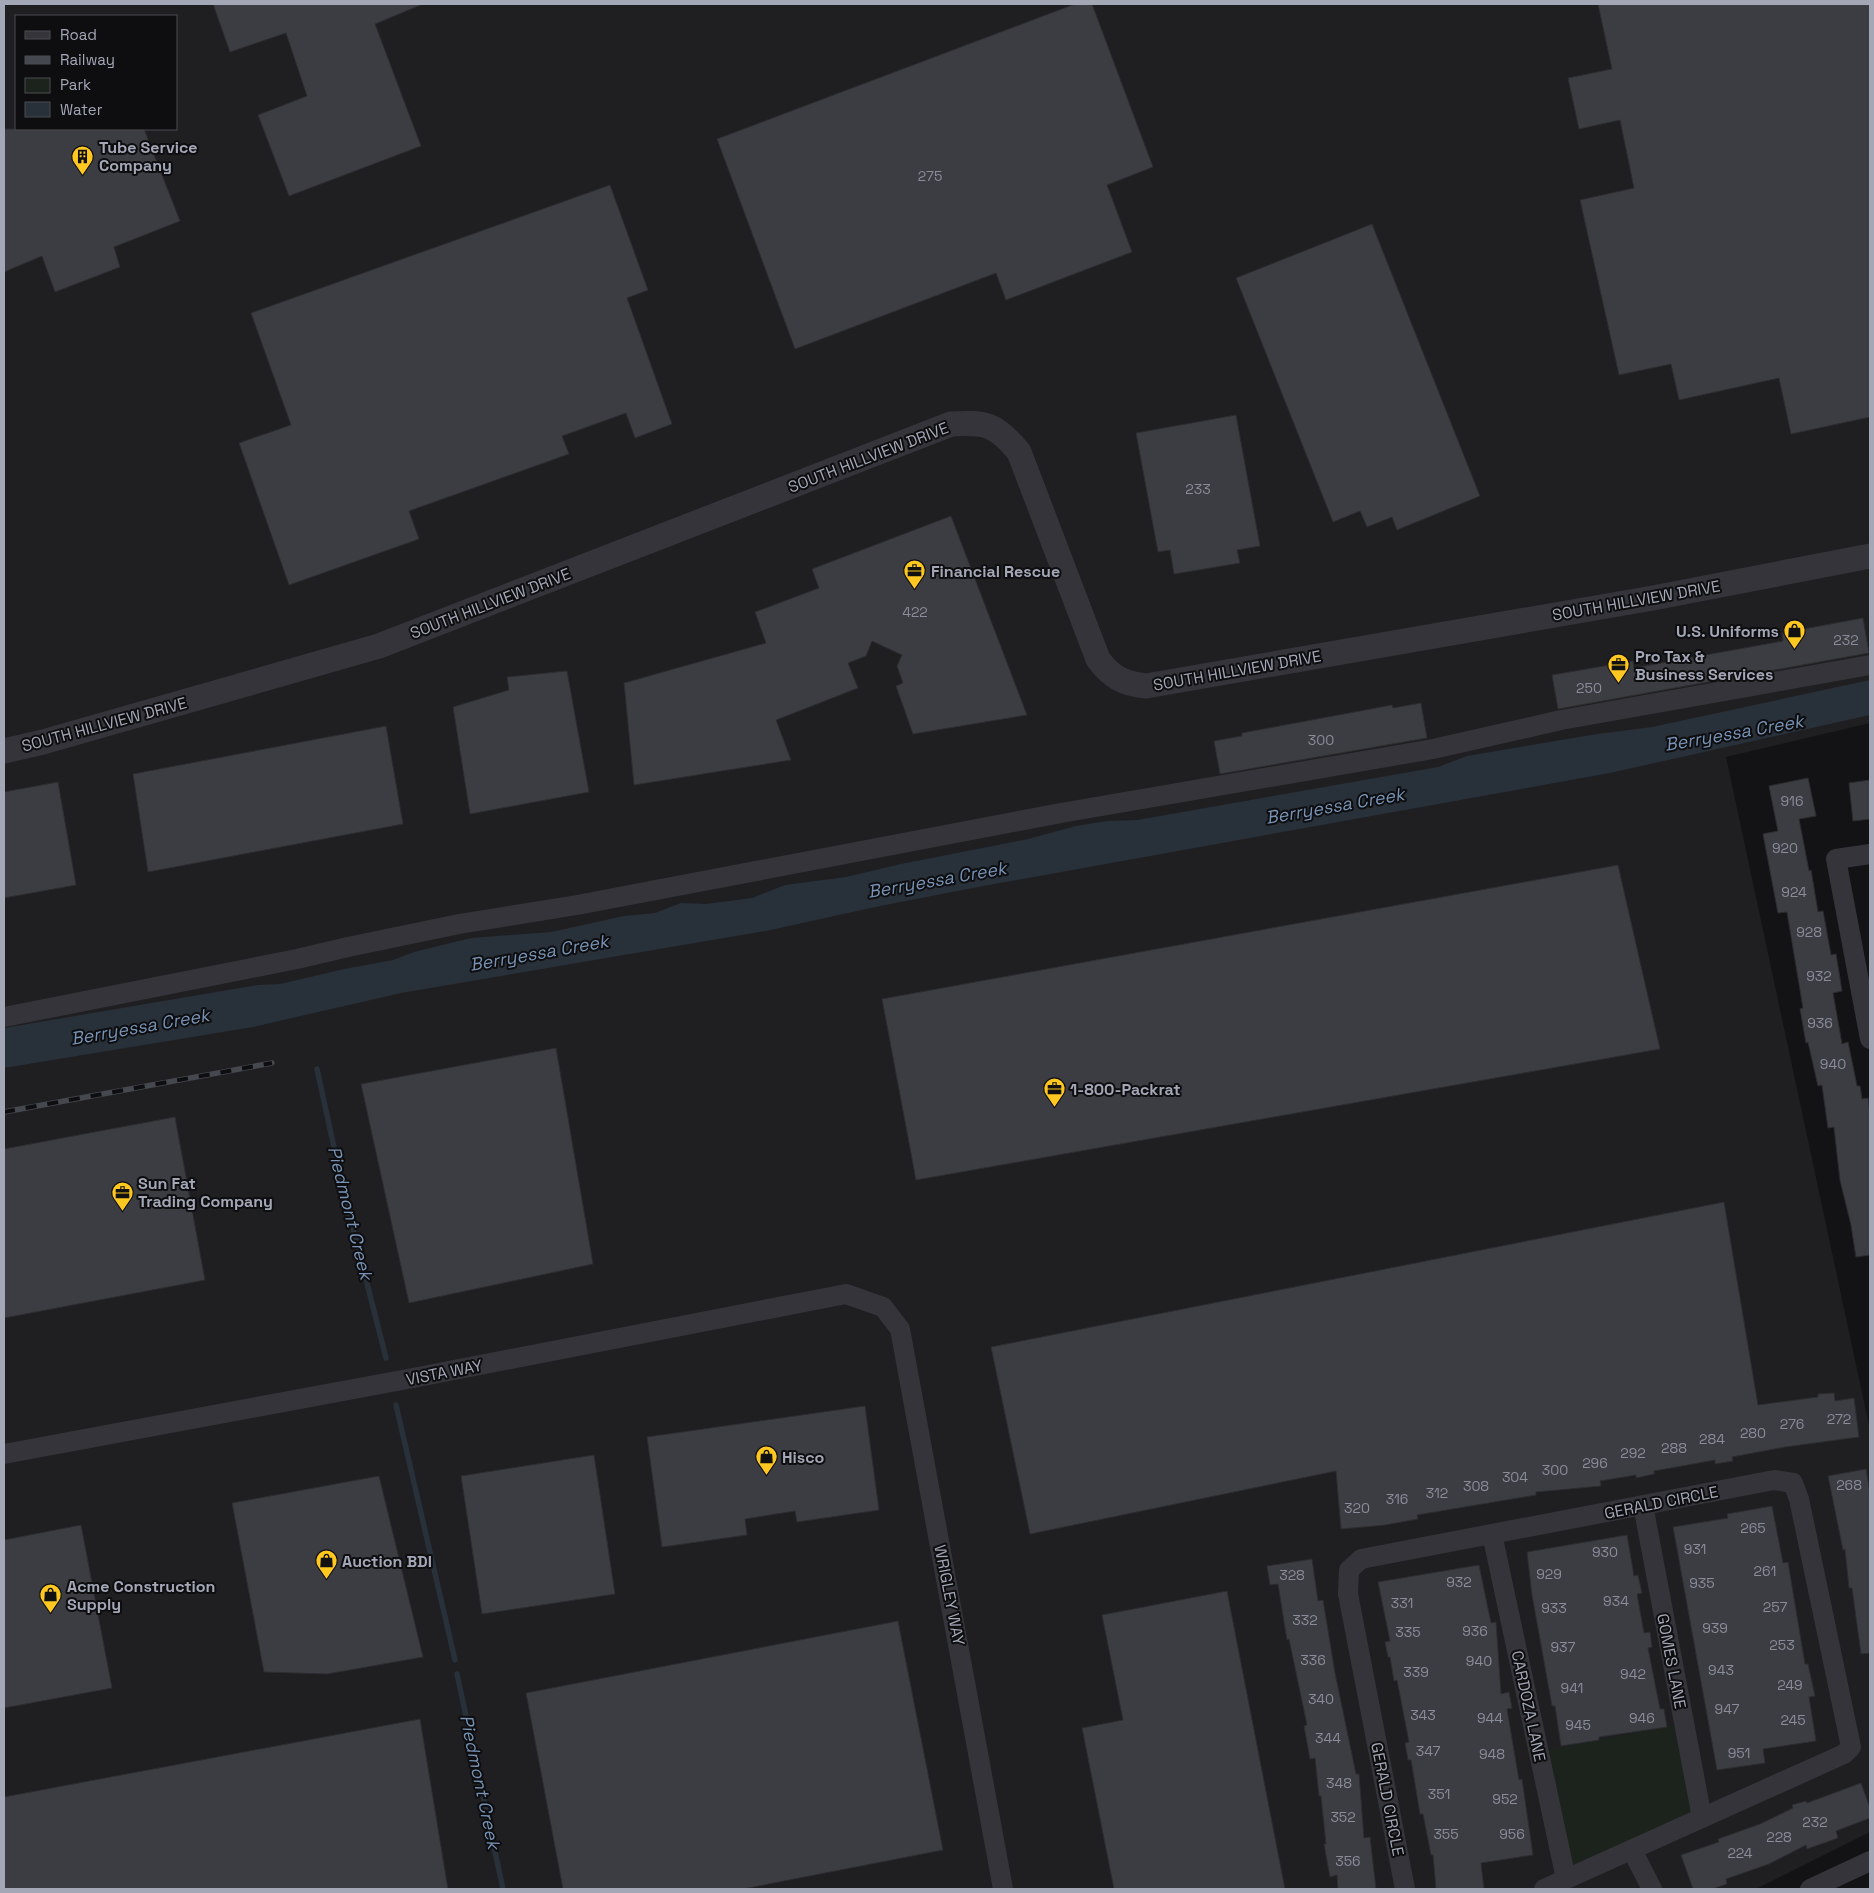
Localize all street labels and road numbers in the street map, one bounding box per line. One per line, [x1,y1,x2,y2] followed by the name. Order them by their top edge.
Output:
[785,417,951,498] street label: SOUTH HILLVIEW DRIVE
[407,563,573,644] street label: SOUTH HILLVIEW DRIVE
[1550,575,1722,626] street label: SOUTH HILLVIEW DRIVE
[1151,645,1323,696] street label: SOUTH HILLVIEW DRIVE
[19,692,189,757] street label: SOUTH HILLVIEW DRIVE
[404,1355,484,1390] street label: VISTA WAY
[1602,1481,1720,1524] street label: GERALD CIRCLE
[929,1543,970,1647] street label: WRIGLEY WAY
[1652,1612,1691,1710] street label: GOMES LANE
[1506,1649,1551,1764] street label: CARDOZA LANE
[1366,1740,1409,1858] street label: GERALD CIRCLE

